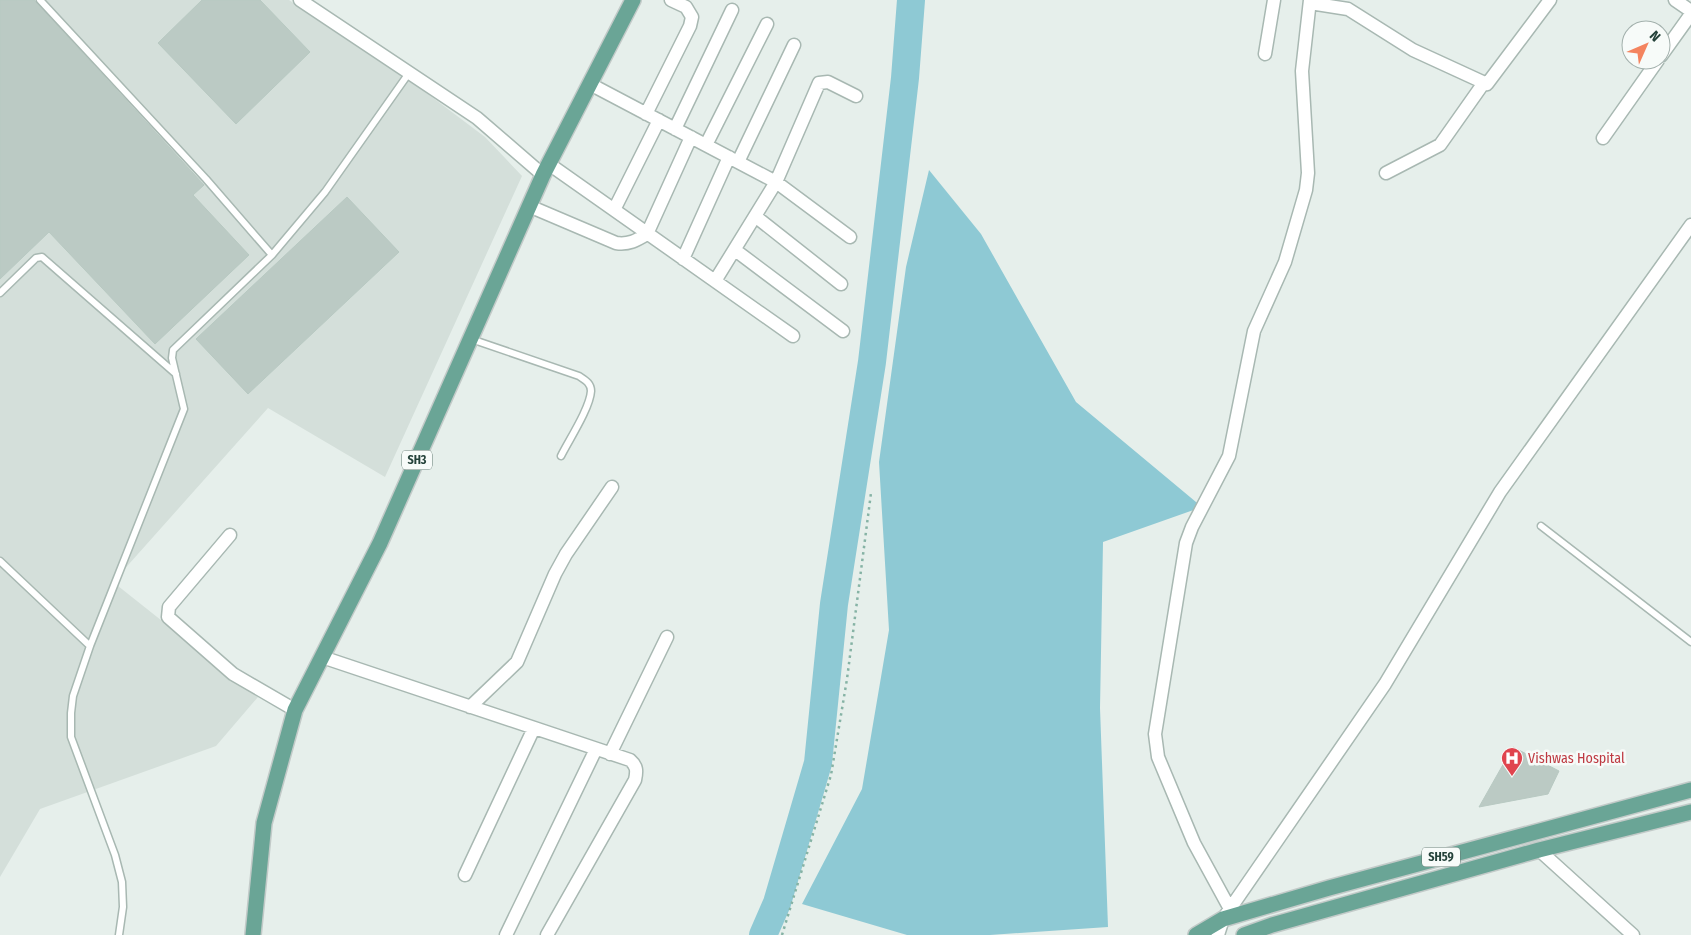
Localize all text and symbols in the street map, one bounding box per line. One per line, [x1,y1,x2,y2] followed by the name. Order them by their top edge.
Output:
[1621,20,1671,70] north arrow
[1646,27,1664,45] text: N
[402,450,432,470] road number: SH3
[1500,746,1524,777] hospital icon: Vishwas Hospital
[1528,750,1625,767] place label: Vishwas Hospital
[1422,848,1460,866] road number: SH59

